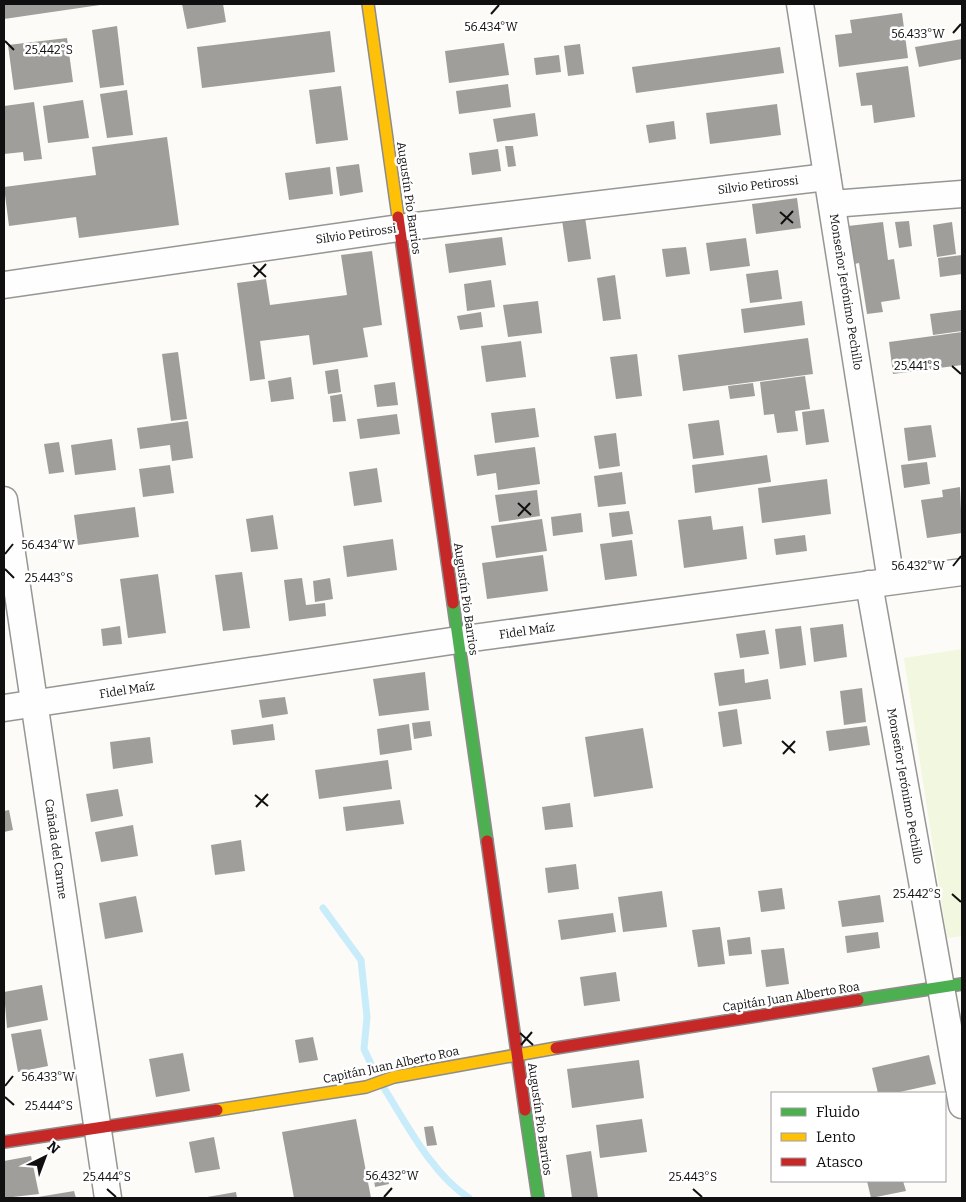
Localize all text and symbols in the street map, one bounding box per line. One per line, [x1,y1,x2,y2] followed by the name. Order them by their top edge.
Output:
[464,20,518,34] text: 56.434°W
[891,27,946,41] text: 56.433°W
[25,43,73,57] text: 25.442°S
[394,141,424,256] street label: Augustín Pio Barrios
[717,173,800,197] street label: Silvio Petirossi
[827,213,865,371] street label: Monseñor Jerónimo Pechillo
[315,221,398,247] street label: Silvio Petirossi
[894,359,940,373] text: 25.441°S
[21,538,75,552] text: 56.434°W
[451,542,481,657] street label: Augustín Pio Barrios
[891,559,946,573] text: 56.432°W
[25,571,73,585] text: 25.443°S
[498,620,556,642] street label: Fidel Maíz
[98,679,156,701] street label: Fidel Maíz
[884,707,926,865] street label: Monseñor Jerónimo Pechillo
[42,798,70,900] street label: Cañada del Carme
[893,887,941,901] text: 25.442°S
[721,979,861,1015] street label: Capitán Juan Alberto Roa
[322,1044,461,1086] street label: Capitán Juan Alberto Roa
[525,1062,555,1177] street label: Augustín Pio Barrios
[21,1070,76,1084] text: 56.433°W
[771,1092,946,1182] legend
[25,1099,73,1113] text: 25.444°S
[816,1103,860,1121] text: Fluido
[816,1128,856,1146] text: Lento
[20,1132,70,1182] north arrow
[44,1138,63,1158] text: N
[816,1153,863,1171] text: Atasco
[365,1169,420,1183] text: 56.432°W
[83,1170,131,1184] text: 25.444°S
[669,1170,717,1184] text: 25.443°S

